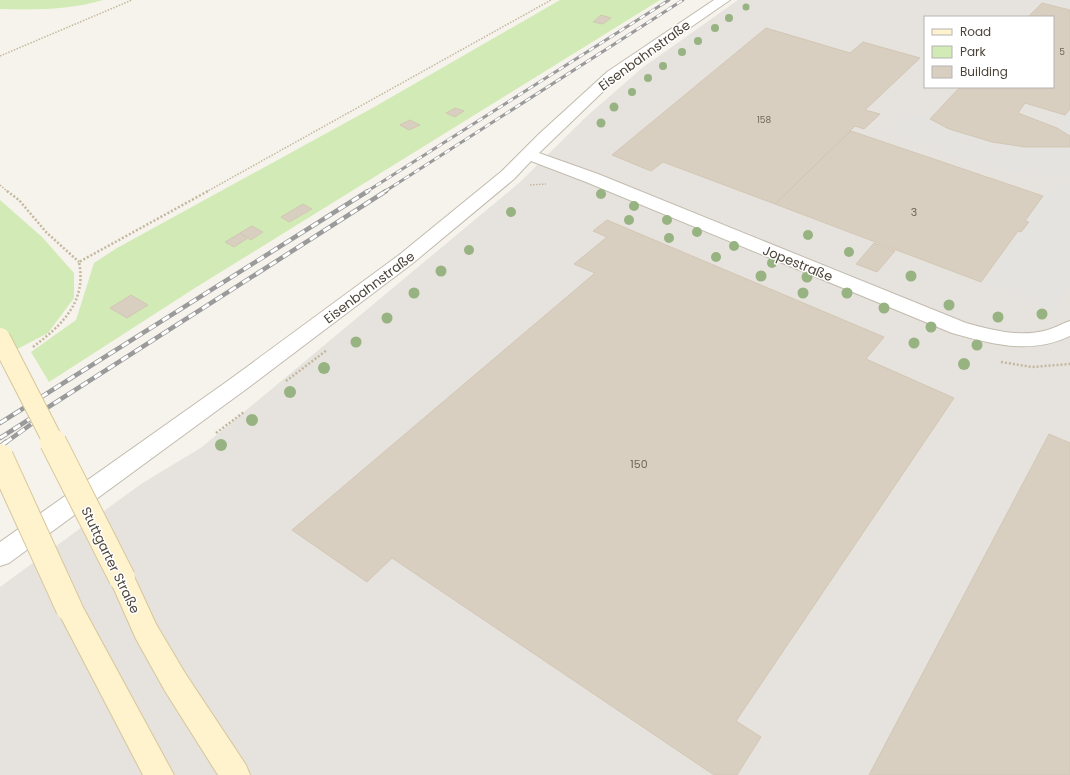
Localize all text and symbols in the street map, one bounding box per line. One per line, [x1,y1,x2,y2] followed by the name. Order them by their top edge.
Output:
[594,16,694,95] street label: Eisenbahnstraße
[924,16,1054,88] legend
[960,23,991,40] text: Road
[960,43,987,60] text: Park
[1059,46,1065,58] house number: 5
[960,63,1008,80] text: Building
[757,114,771,126] house number: 158
[911,204,917,220] house number: 3
[760,241,836,286] street label: Jopestraße
[320,247,419,328] street label: Eisenbahnstraße
[630,456,648,472] house number: 150
[76,504,145,617] street label: Stuttgarter Straße

